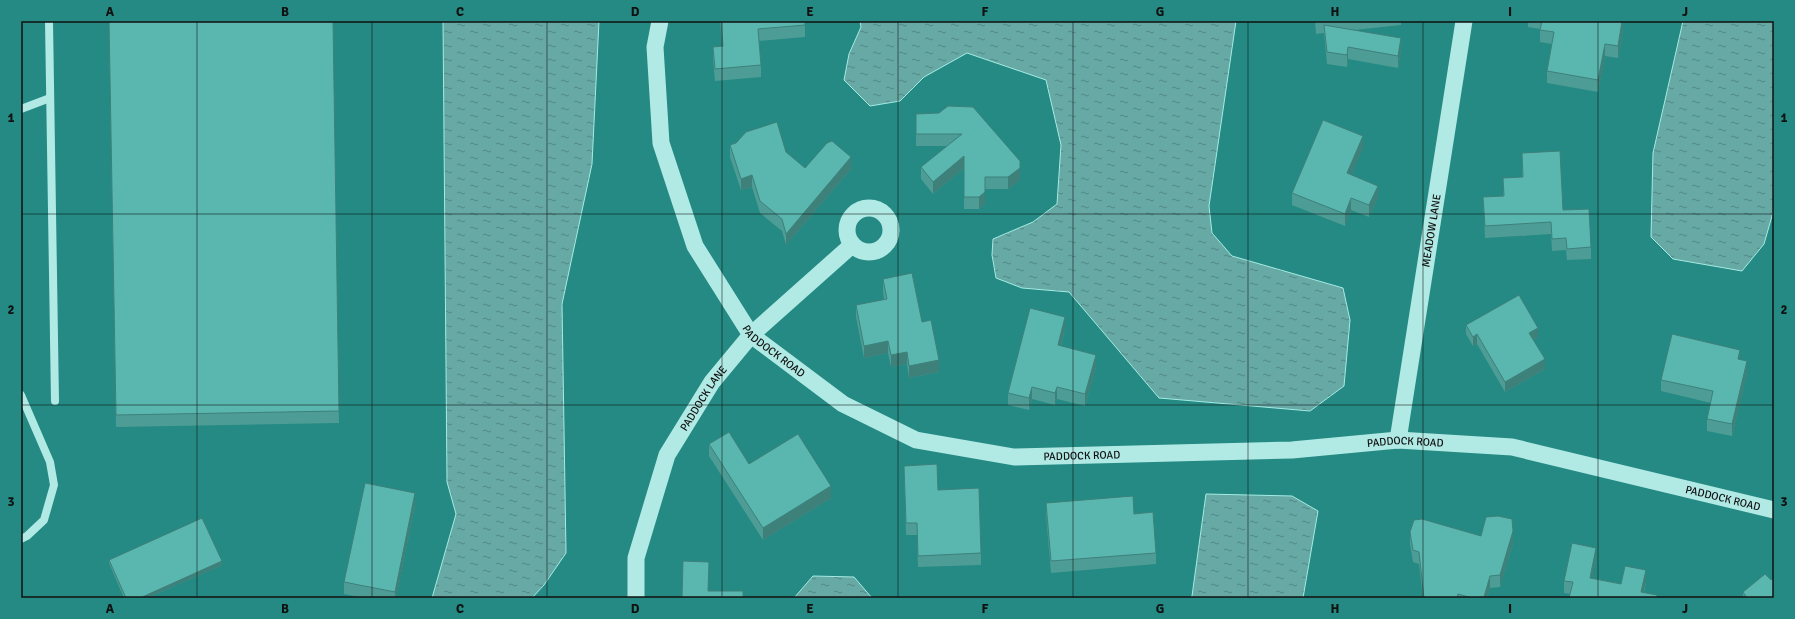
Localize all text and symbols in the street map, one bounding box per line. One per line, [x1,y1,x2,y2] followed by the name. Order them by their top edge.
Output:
[106,4,115,20] text: A
[281,4,289,20] text: B
[456,4,464,20] text: C
[631,4,640,20] text: D
[806,4,814,20] text: E
[982,4,989,20] text: F
[1156,4,1164,20] text: G
[1331,4,1339,20] text: H
[1508,4,1512,20] text: I
[1682,4,1688,20] text: J
[7,110,15,126] text: 1
[1780,110,1788,126] text: 1
[1419,193,1444,268] street label: MEADOW LANE
[7,302,15,318] text: 2
[1780,302,1788,318] text: 2
[739,323,808,380] street label: PADDOCK ROAD
[677,363,730,433] street label: PADDOCK LANE
[1366,434,1444,450] street label: PADDOCK ROAD
[1043,448,1120,463] street label: PADDOCK ROAD
[1684,483,1762,514] street label: PADDOCK ROAD
[7,494,15,510] text: 3
[1780,494,1788,510] text: 3
[106,601,115,617] text: A
[281,601,289,617] text: B
[456,601,464,617] text: C
[631,601,640,617] text: D
[806,601,814,617] text: E
[982,601,989,617] text: F
[1156,601,1164,617] text: G
[1331,601,1339,617] text: H
[1508,601,1512,617] text: I
[1682,601,1688,617] text: J

